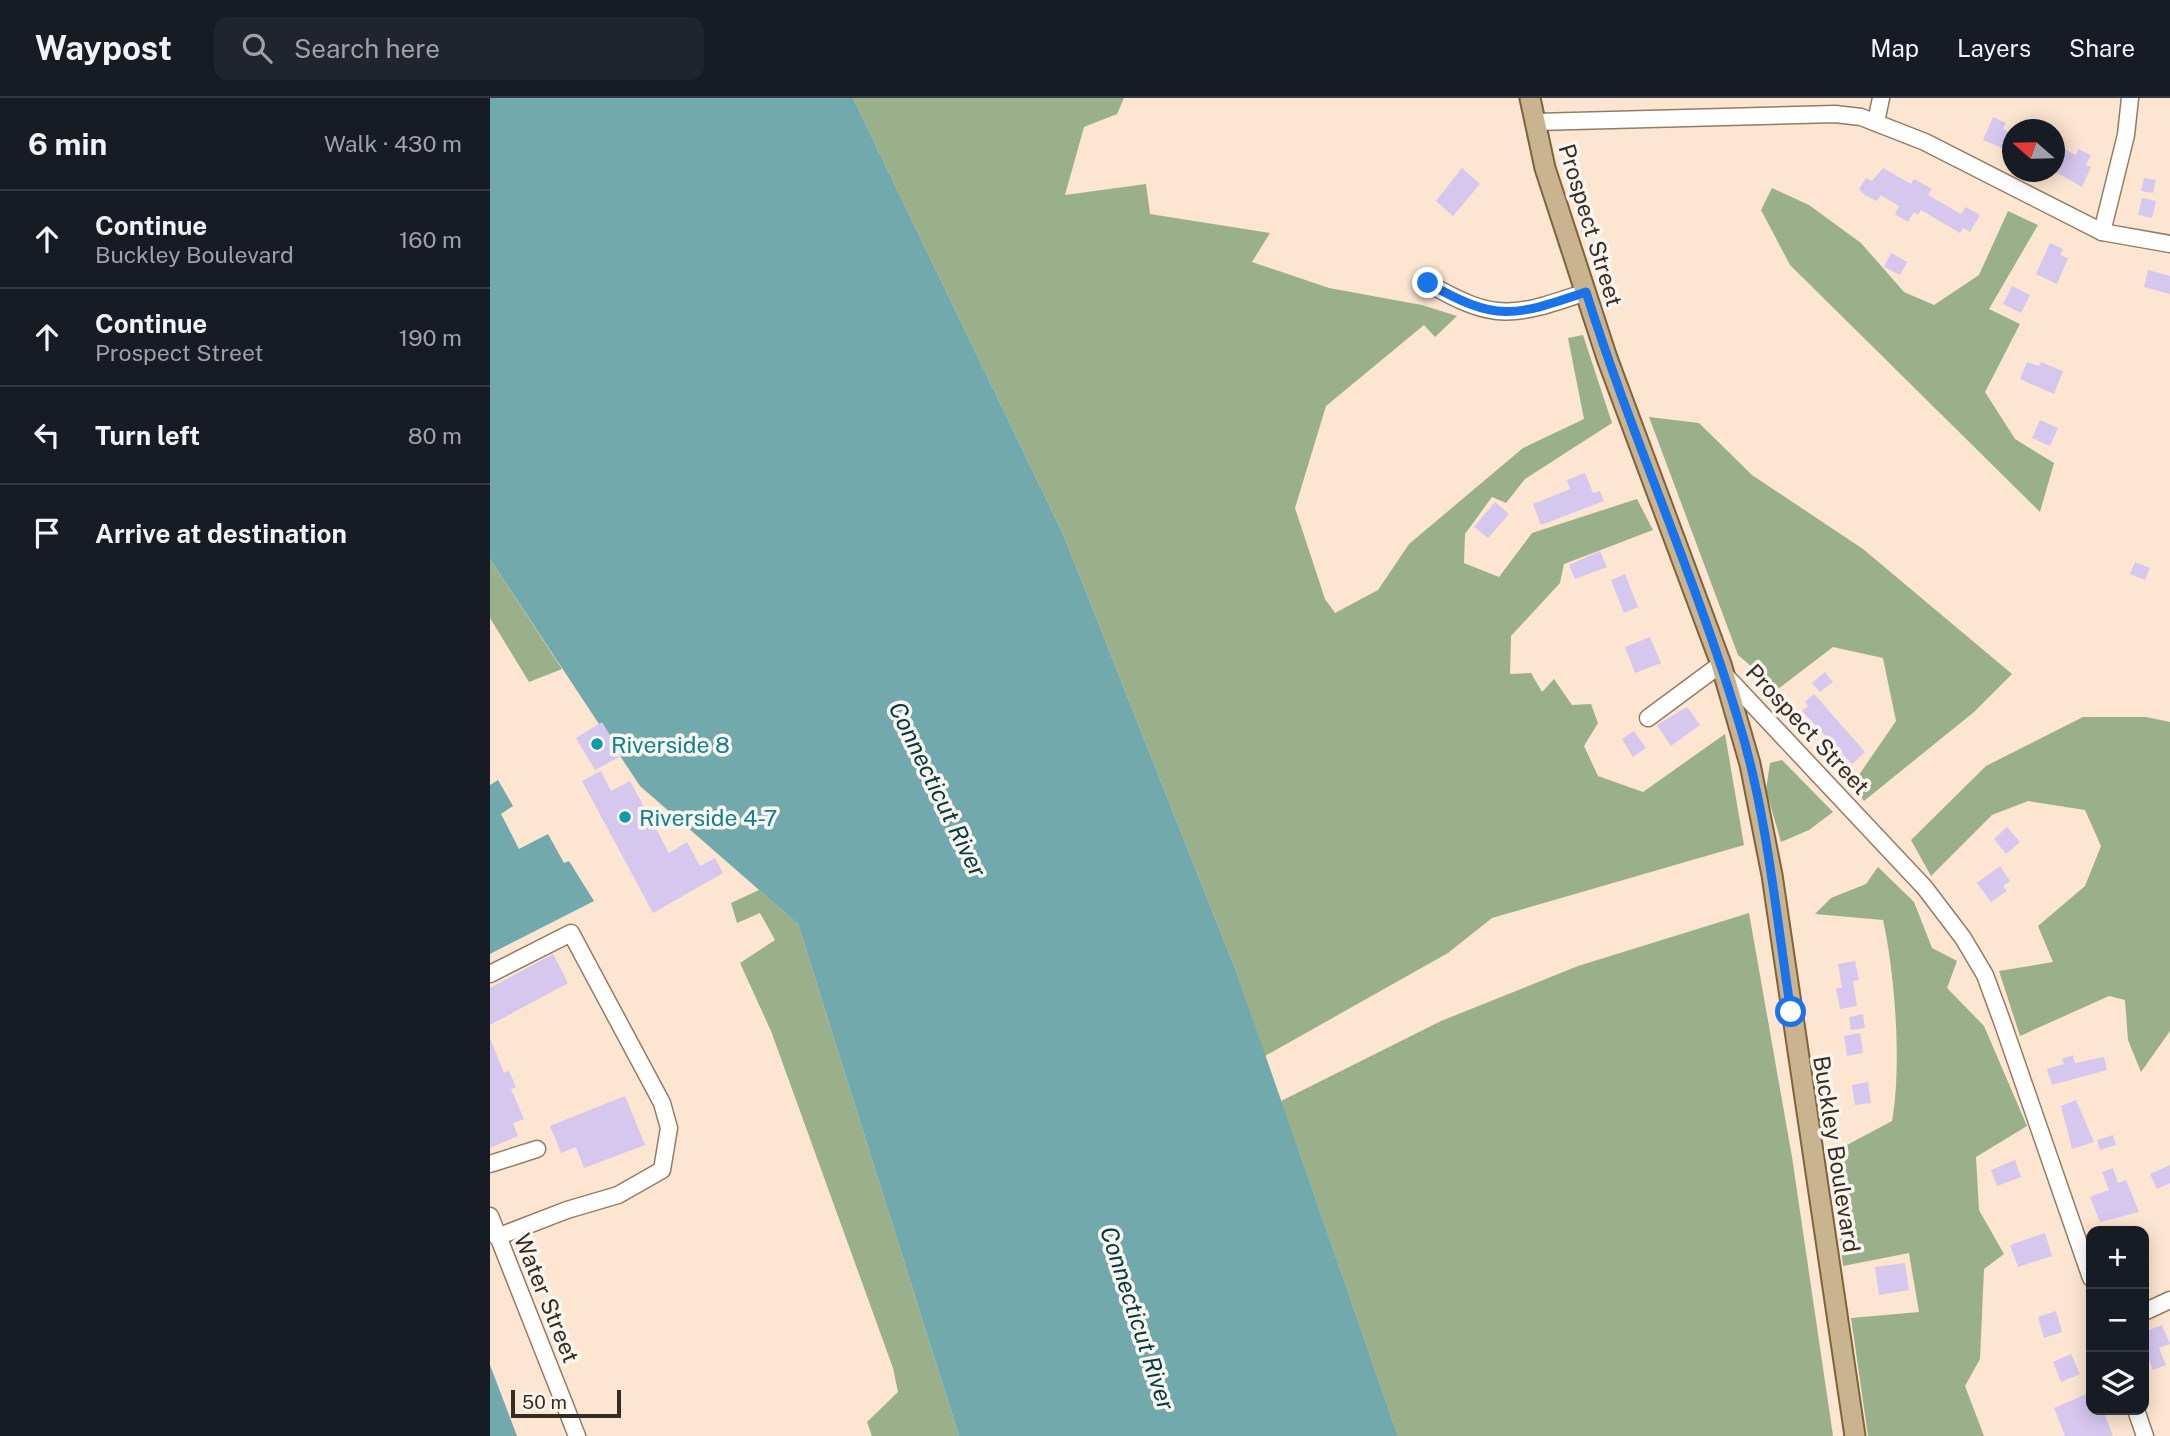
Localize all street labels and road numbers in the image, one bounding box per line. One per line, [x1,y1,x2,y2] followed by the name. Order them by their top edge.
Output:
[1553,141,1629,309] street label: Prospect Street
[1741,658,1875,800] street label: Prospect Street
[1808,1054,1866,1254] street label: Buckley Boulevard
[509,1230,585,1366] street label: Water Street

